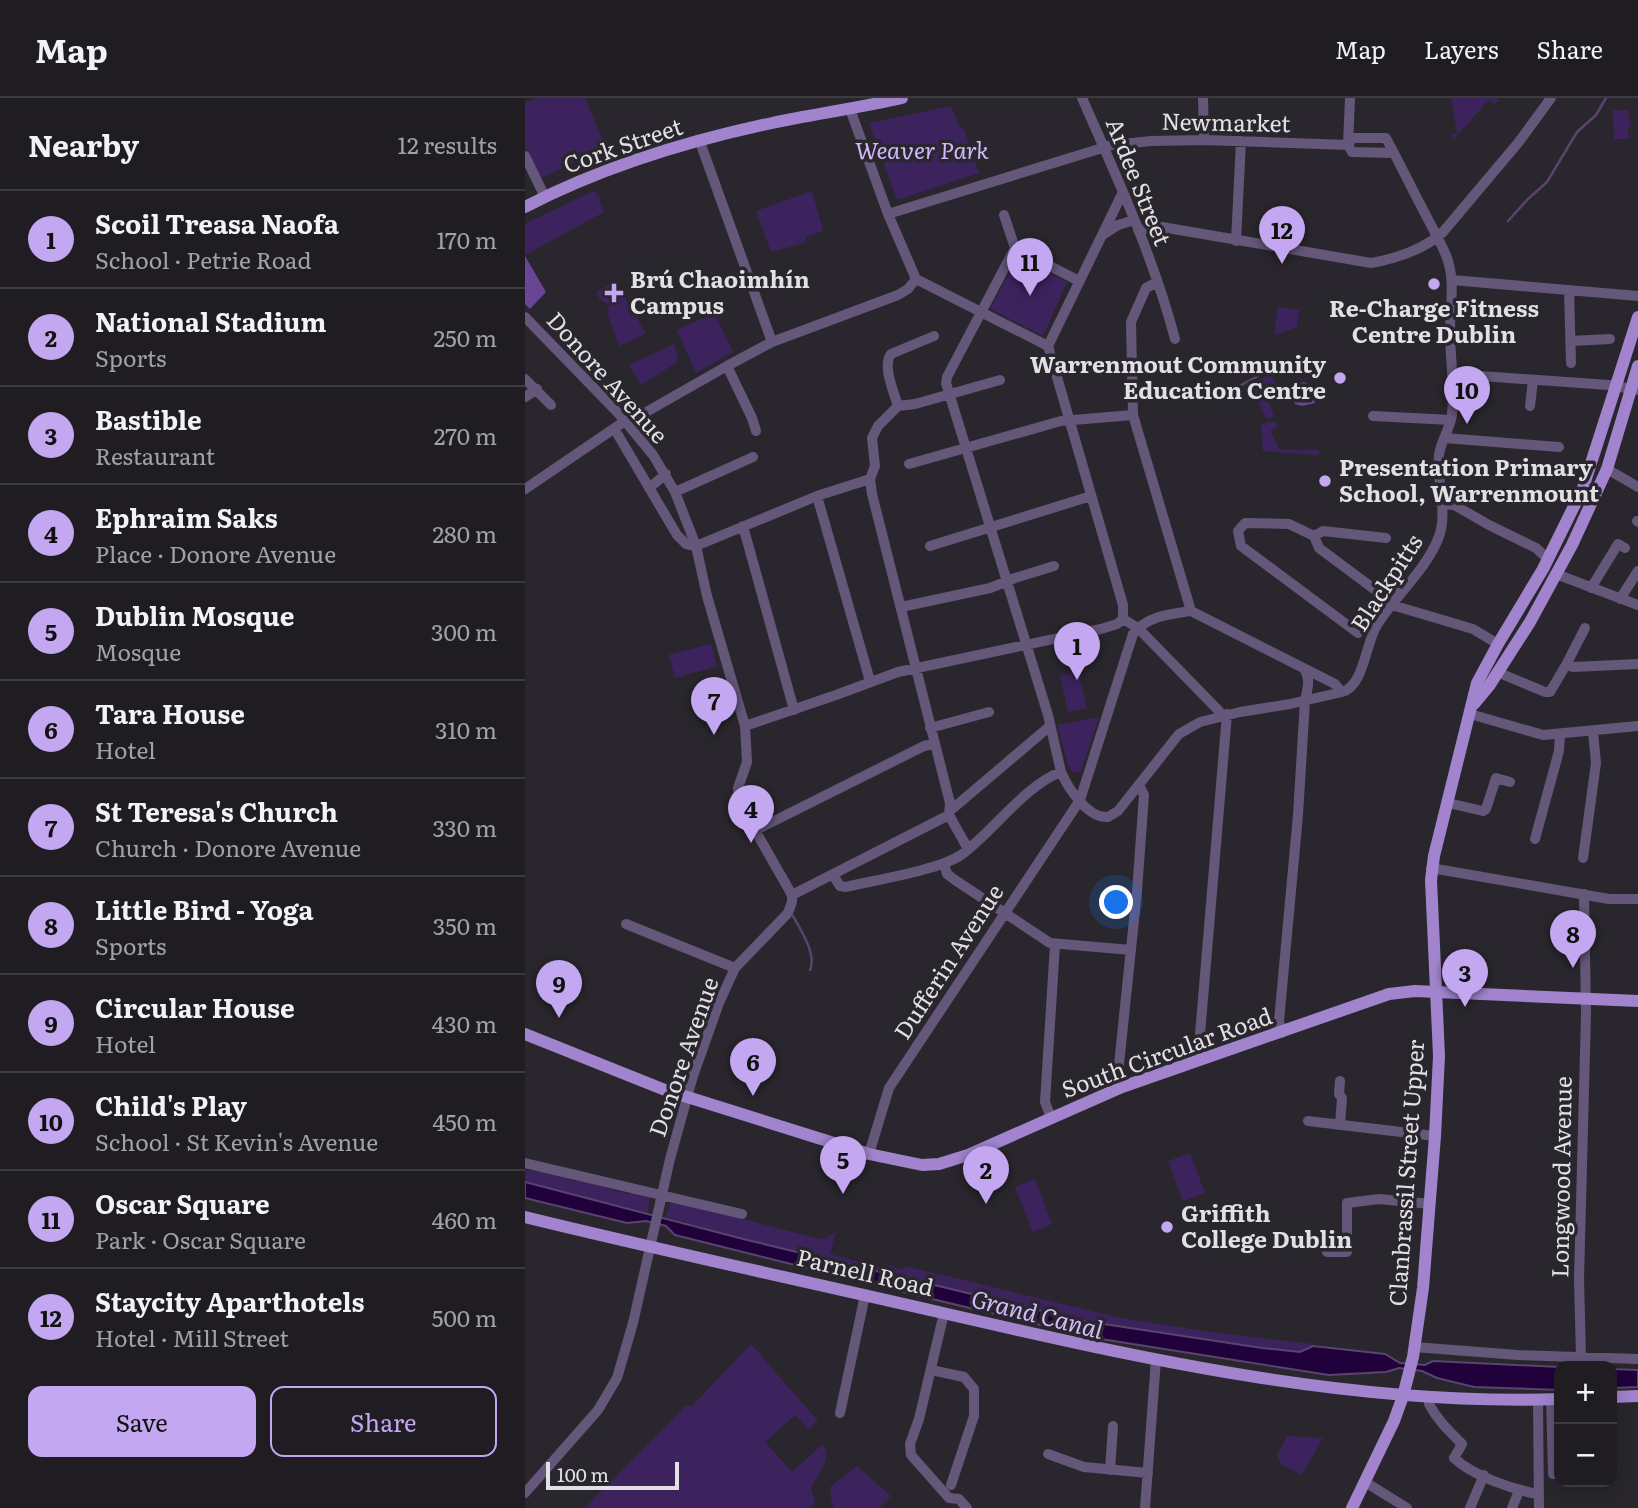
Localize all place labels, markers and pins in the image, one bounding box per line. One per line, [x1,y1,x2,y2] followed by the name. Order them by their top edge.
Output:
[1259,206,1305,264] pin: 12
[1007,238,1053,296] pin: 11
[630,261,810,321] place label: Brú Chaoimhín Campus
[1426,276,1442,292] marker: Re-Charge Fitness Centre Dublin
[604,283,624,303] marker: Brú Chaoimhín Campus
[1329,290,1539,350] place label: Re-Charge Fitness Centre Dublin
[1030,346,1326,406] place label: Warrenmout Community Education Centre
[1444,366,1490,424] pin: 10
[1332,370,1348,386] marker: Warrenmout Community Education Centre
[1339,449,1599,509] place label: Presentation Primary School, Warrenmount
[1317,473,1333,489] marker: Presentation Primary School, Warrenmount
[1054,622,1100,680] pin: 1
[691,677,737,735] pin: 7
[728,785,774,843] pin: 4
[1550,910,1596,968] pin: 8
[1442,949,1488,1007] pin: 3
[536,960,582,1018] pin: 9
[730,1038,776,1096] pin: 6
[820,1136,866,1194] pin: 5
[963,1146,1009,1204] pin: 2
[1181,1195,1352,1255] place label: Griffith College Dublin
[1159,1219,1175,1235] marker: Griffith College Dublin

